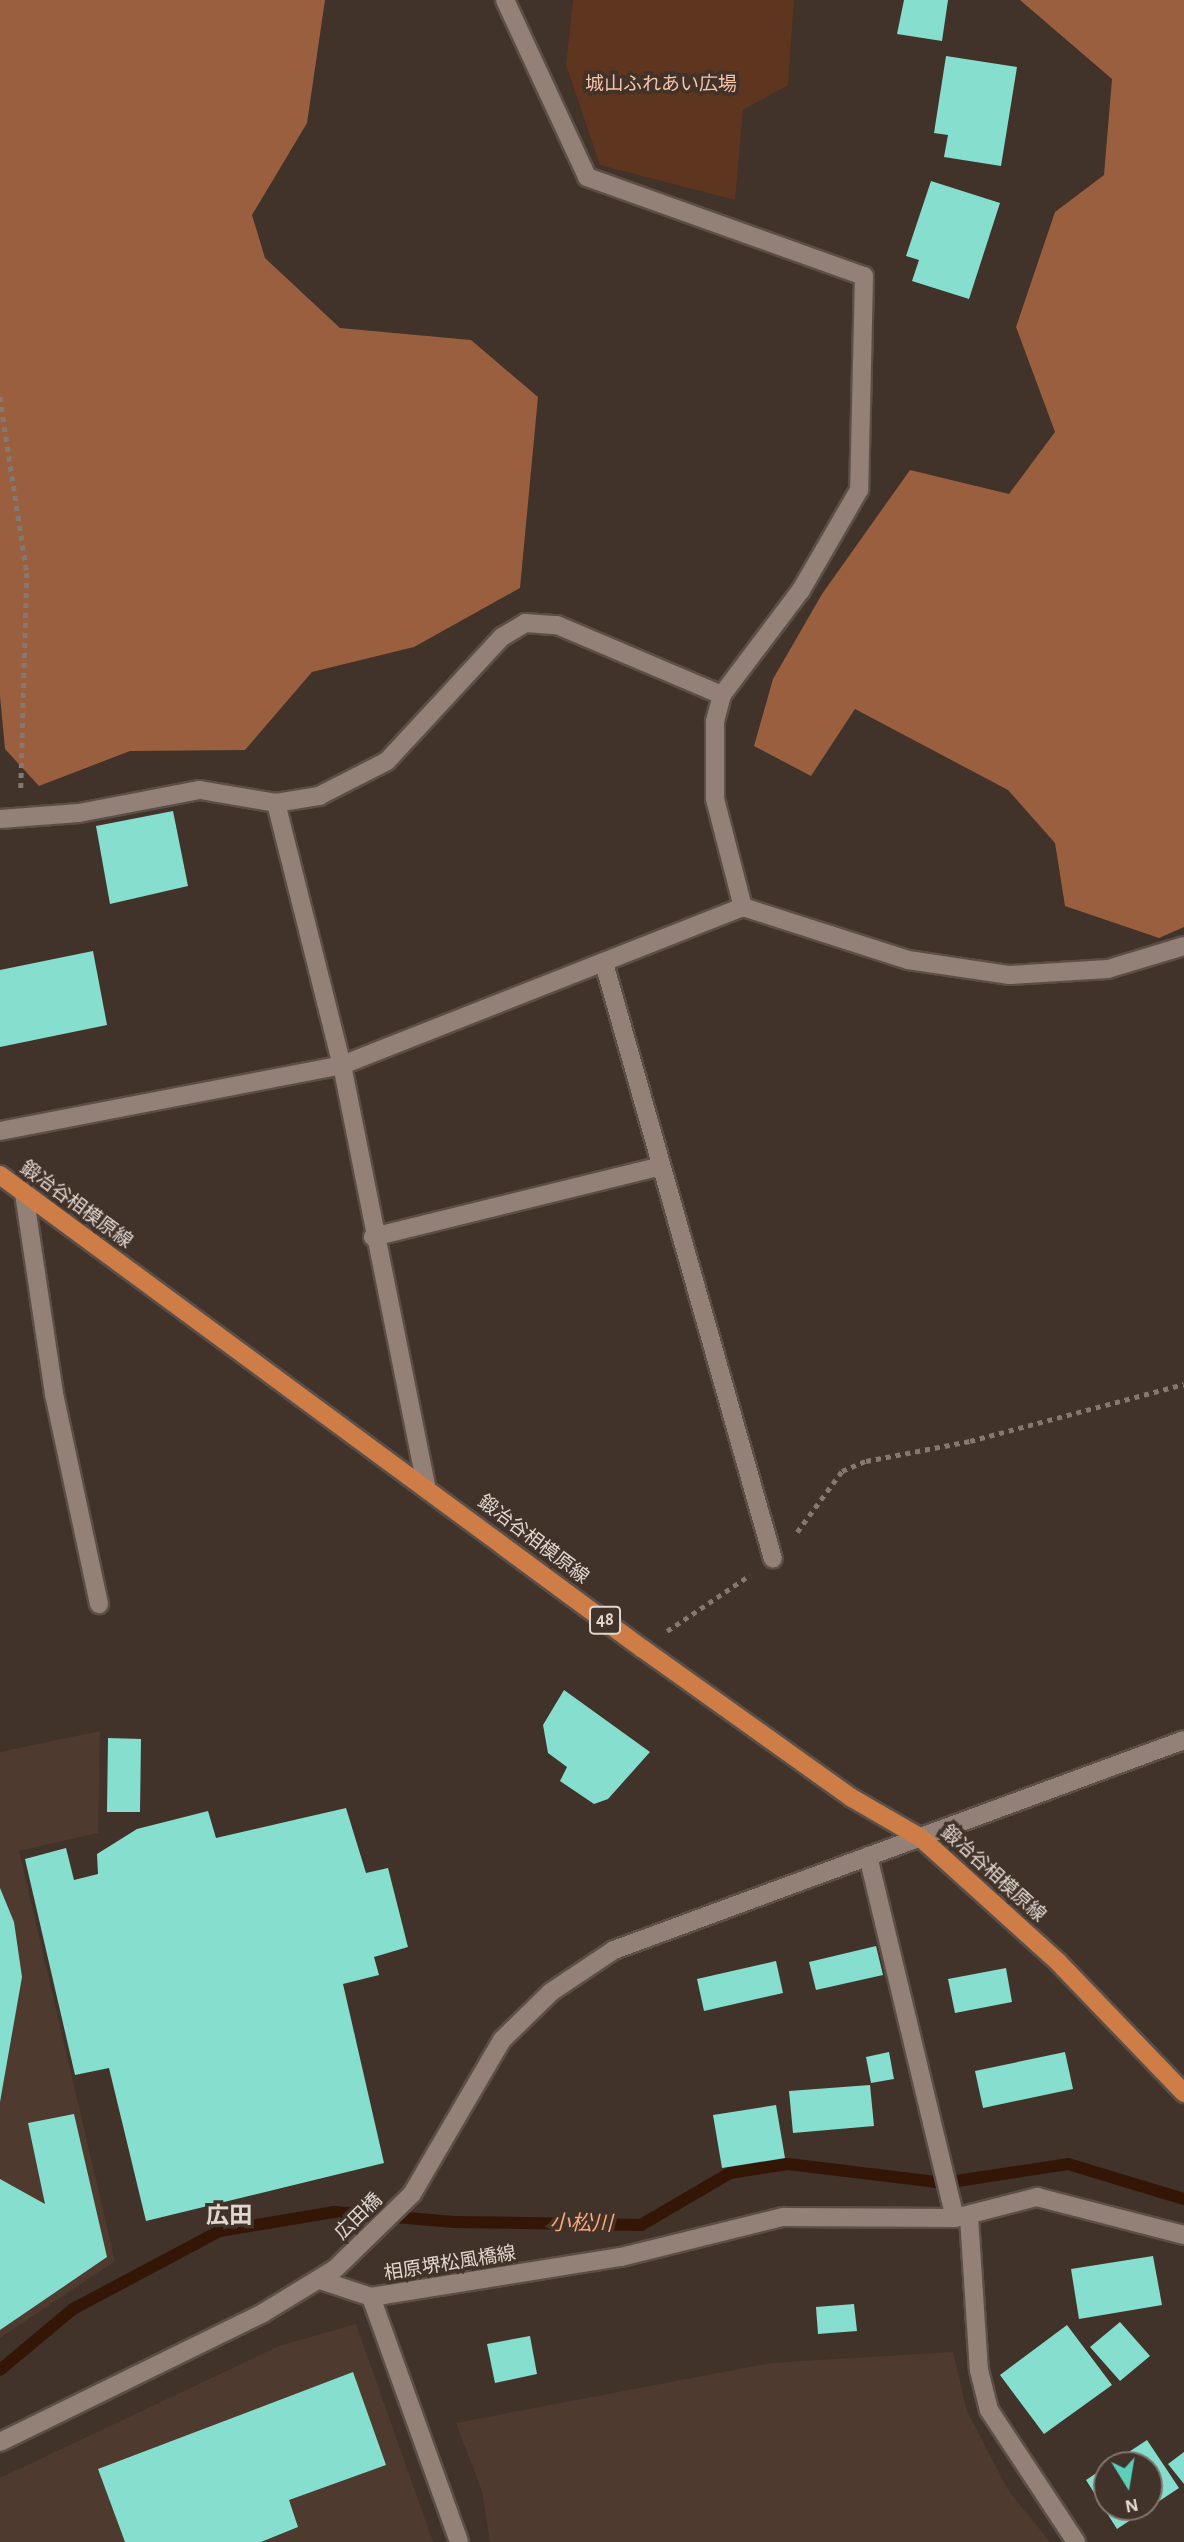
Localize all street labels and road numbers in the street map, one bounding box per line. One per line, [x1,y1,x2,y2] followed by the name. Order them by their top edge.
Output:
[15,1157,137,1253] street label: 鍛冶谷相模原線
[473,1491,593,1589] street label: 鍛冶谷相模原線
[588,1605,622,1634] road number: 48
[936,1821,1050,1927] street label: 鍛冶谷相模原線
[331,2189,387,2245] street label: 広田橋
[383,2242,517,2286] street label: 相原堺松風橋線

